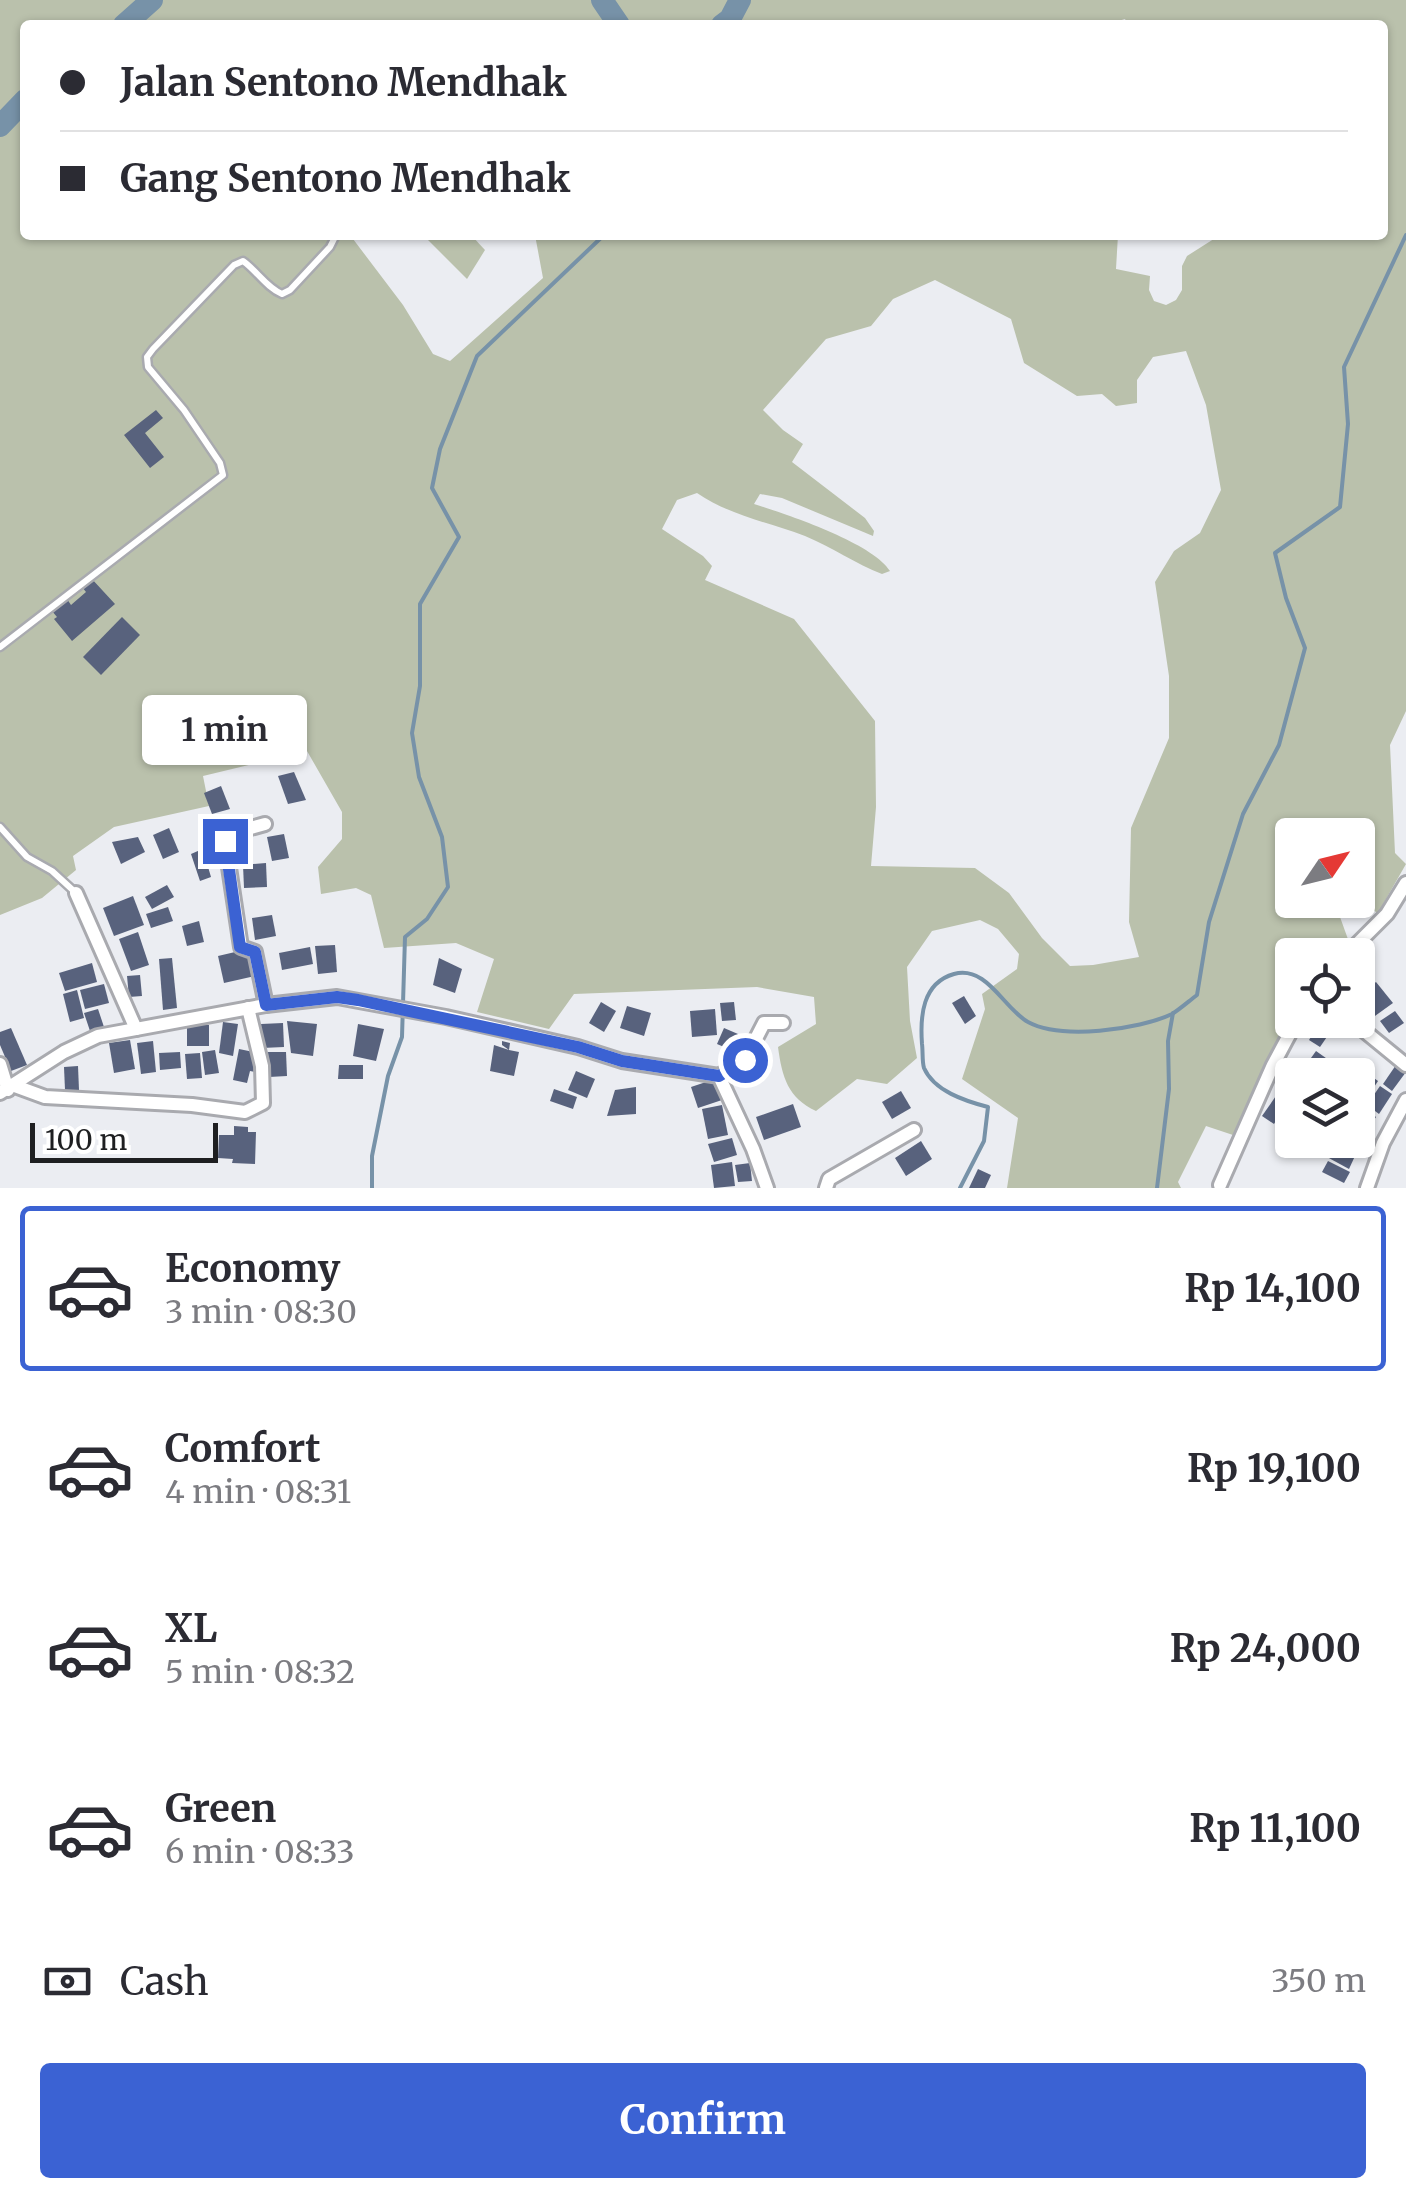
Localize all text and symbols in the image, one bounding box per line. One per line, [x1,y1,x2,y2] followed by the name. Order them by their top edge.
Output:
[120,59,567,106] text: Jalan Sentono Mendhak
[120,155,570,202] text: Gang Sentono Mendhak
[142,696,308,766] callout: 1 min
[181,710,268,750] text: 1 min
[1275,818,1375,918] north arrow
[1275,818,1375,1158] map controls
[203,819,248,864] route end
[1275,938,1375,1038] button: locate
[723,1038,768,1083] route start
[1275,1058,1375,1158] button: layers
[30,1118,218,1162] scale bar
[45,1122,127,1158] text: 100 m
[45,1244,135,1334] icon: car
[165,1245,340,1292] text: Economy
[1184,1265,1361,1312] text: Rp 14,100
[165,1292,357,1332] text: 3 min · 08:30
[45,1424,135,1514] icon: car
[165,1425,321,1472] text: Comfort
[1187,1445,1361,1492] text: Rp 19,100
[165,1472,351,1512] text: 4 min · 08:31
[45,1604,135,1694] icon: car
[165,1605,217,1652] text: XL
[1170,1625,1361,1672] text: Rp 24,000
[165,1652,355,1692] text: 5 min · 08:32
[45,1784,135,1874] icon: car
[165,1785,276,1832] text: Green
[1189,1805,1361,1852] text: Rp 11,100
[165,1832,355,1872] text: 6 min · 08:33
[40,1954,95,2009] icon: cash
[120,1958,209,2005] text: Cash
[1271,1961,1366,2001] text: 350 m
[40,2063,1366,2178] button: Confirm

